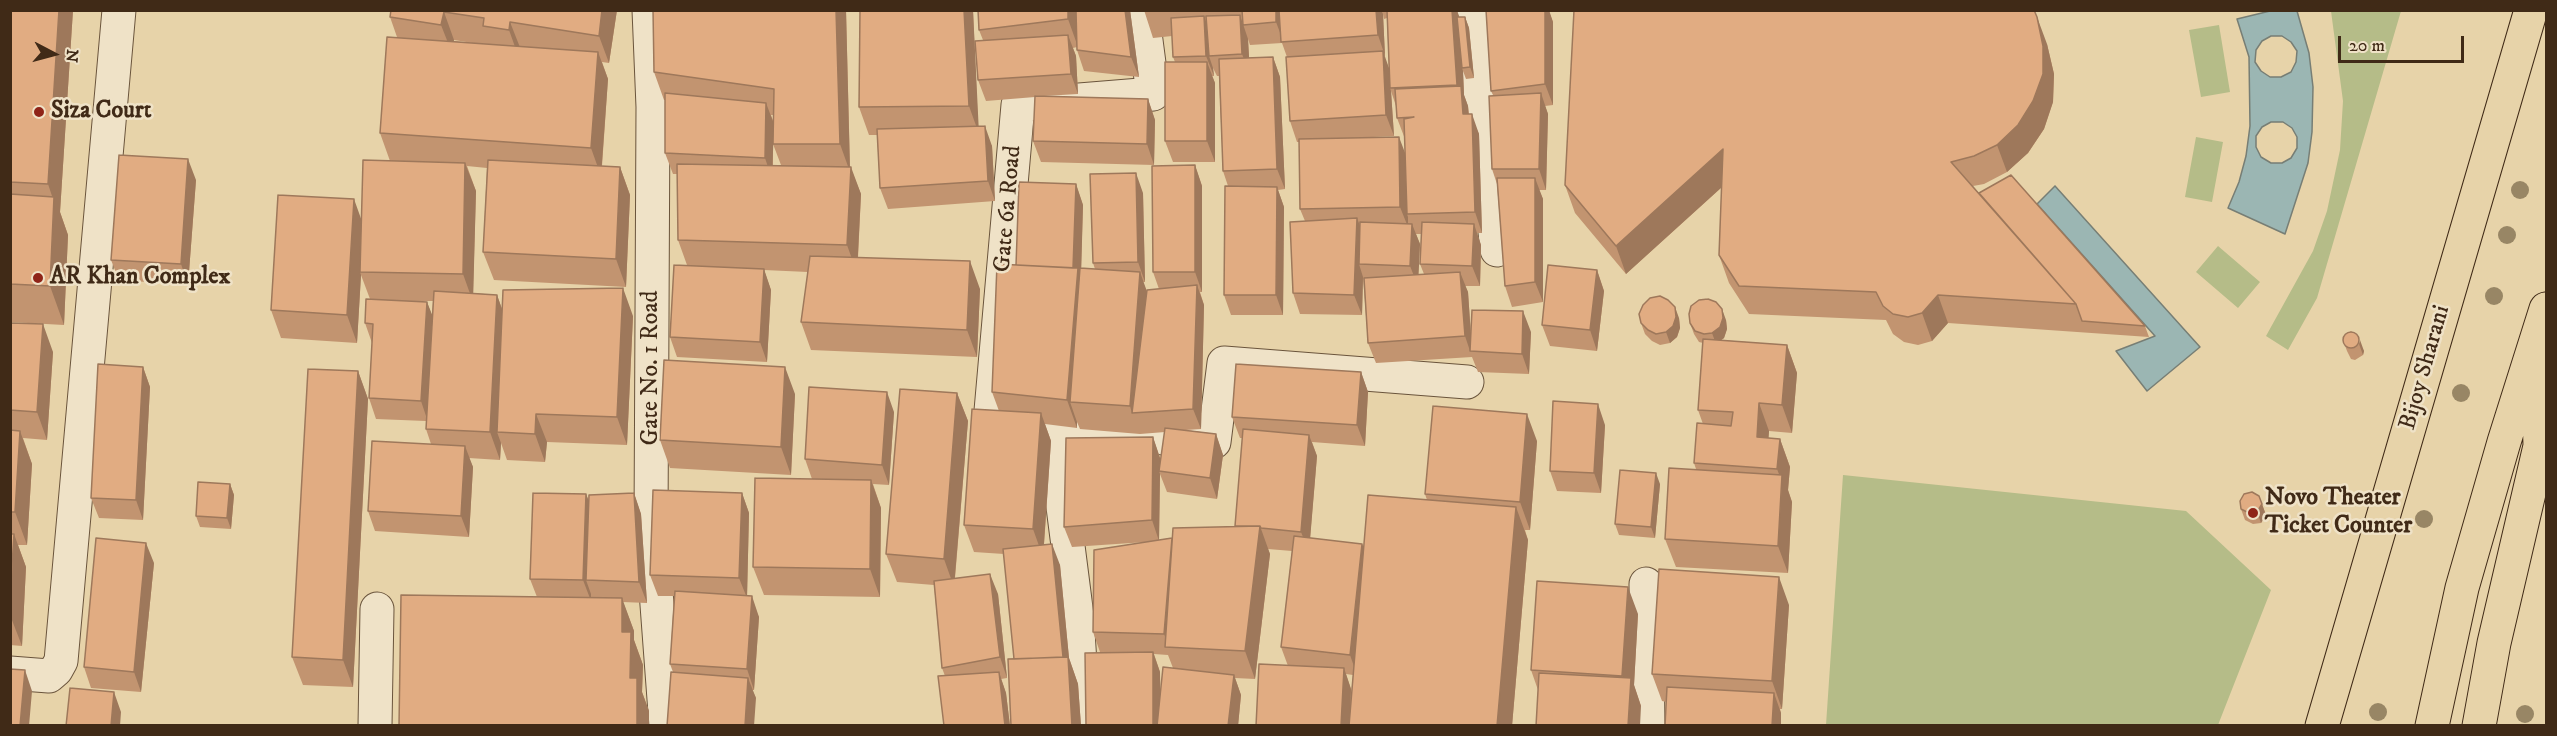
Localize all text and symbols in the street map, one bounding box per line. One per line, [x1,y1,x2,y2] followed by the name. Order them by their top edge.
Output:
[24,24,84,84] north arrow
[2341,24,2467,62] scale bar
[2349,35,2385,57] text: 20 m
[61,48,83,63] text: N
[51,98,151,126] place label: Siza Court
[32,105,46,119] marker: Siza Court
[989,144,1029,274] street label: Gate 6a Road
[50,264,230,292] place label: AR Khan Complex
[31,271,45,285] marker: AR Khan Complex
[638,290,666,446] street label: Gate No. 1 Road
[2394,302,2458,434] street label: Bijoy Sharani
[2265,485,2412,541] place label: Novo Theater Ticket Counter
[2246,506,2260,520] marker: Novo Theater Ticket Counter

